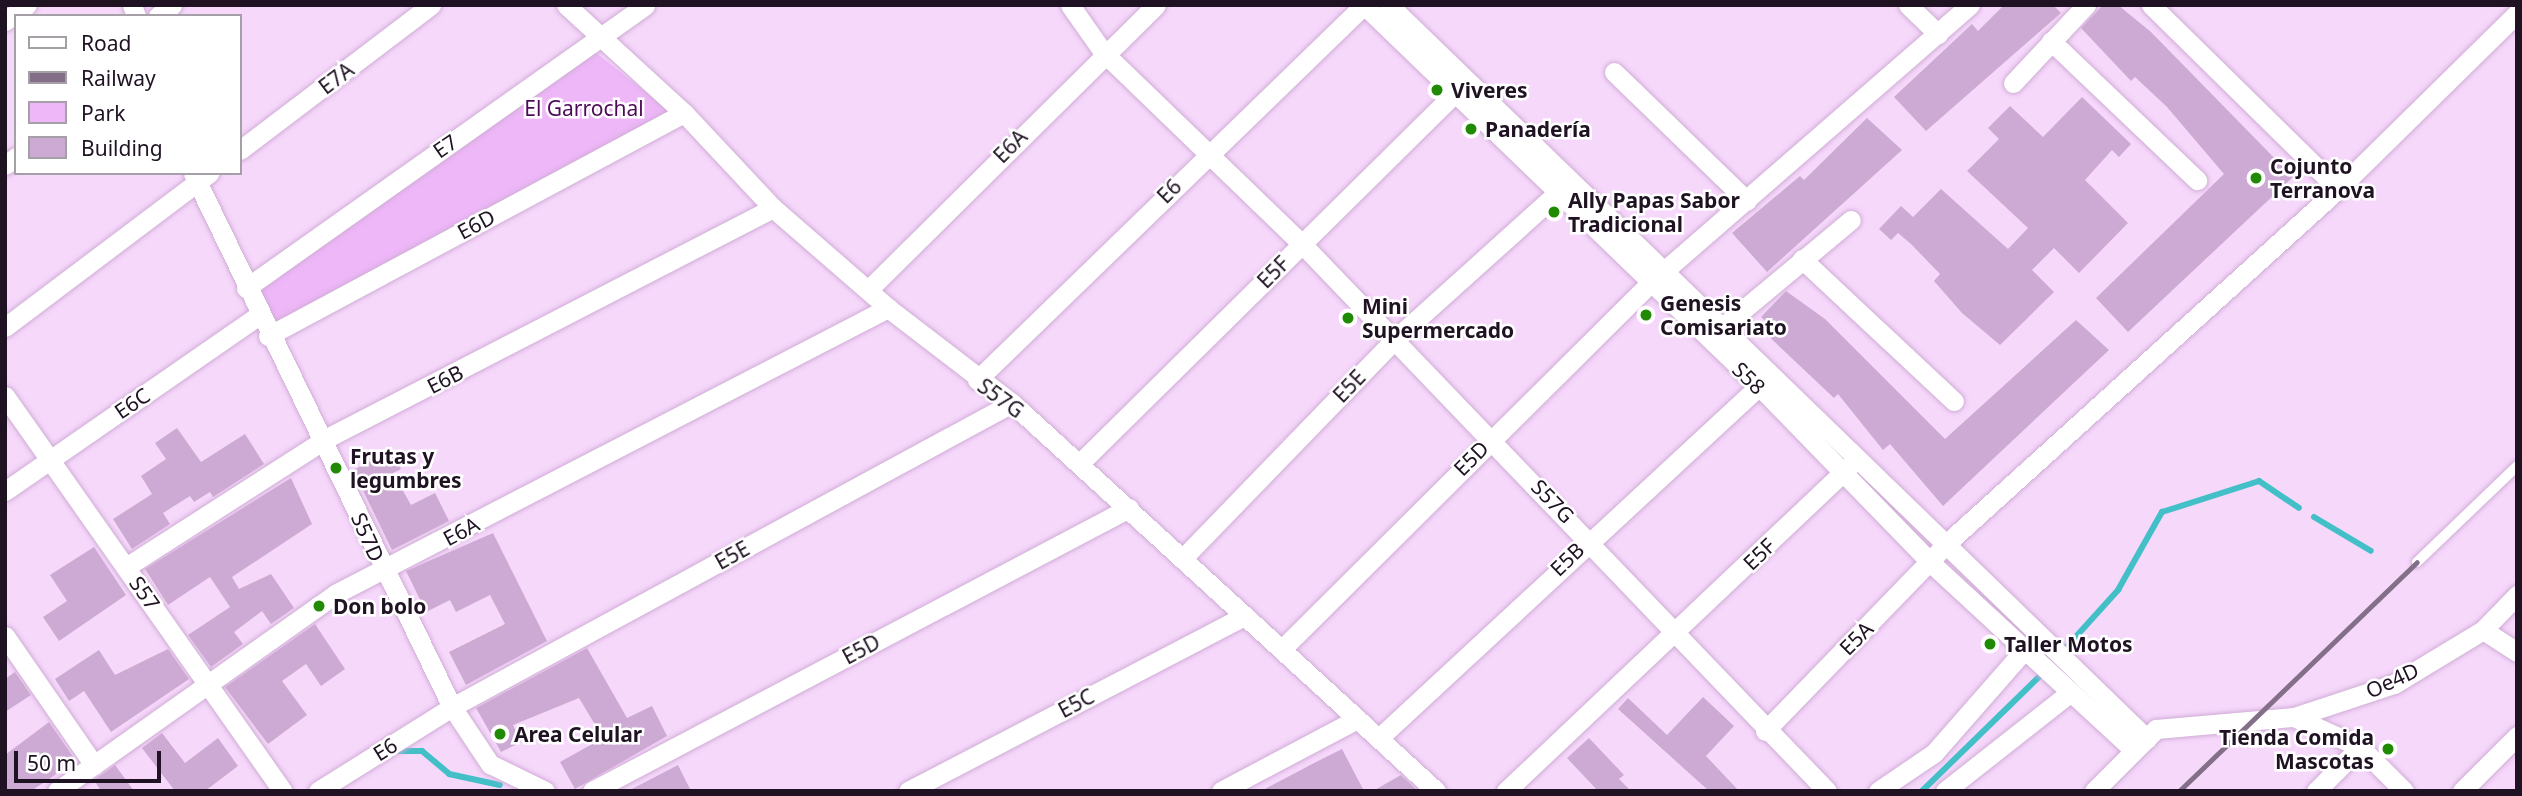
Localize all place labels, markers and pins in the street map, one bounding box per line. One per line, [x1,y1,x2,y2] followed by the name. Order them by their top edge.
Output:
[1451,77,1528,103] place label: Viveres
[1429,82,1445,98] marker: Viveres
[1485,116,1591,142] place label: Panadería
[1463,121,1479,137] marker: Panadería
[2270,153,2375,203] place label: Cojunto Terranova
[2248,170,2264,186] marker: Cojunto Terranova
[1568,187,1740,237] place label: Ally Papas Sabor Tradicional
[1546,204,1562,220] marker: Ally Papas Sabor Tradicional
[1660,290,1787,340] place label: Genesis Comisariato
[1362,293,1514,343] place label: Mini Supermercado
[1638,307,1654,323] marker: Genesis Comisariato
[1340,310,1356,326] marker: Mini Supermercado
[350,443,462,493] place label: Frutas y legumbres
[328,460,344,476] marker: Frutas y legumbres
[333,593,426,619] place label: Don bolo
[311,598,327,614] marker: Don bolo
[2004,631,2133,657] place label: Taller Motos
[1982,636,1998,652] marker: Taller Motos
[514,721,642,747] place label: Area Celular
[2219,724,2374,774] place label: Tienda Comida Mascotas
[492,726,508,742] marker: Area Celular
[2380,741,2396,757] marker: Tienda Comida Mascotas

